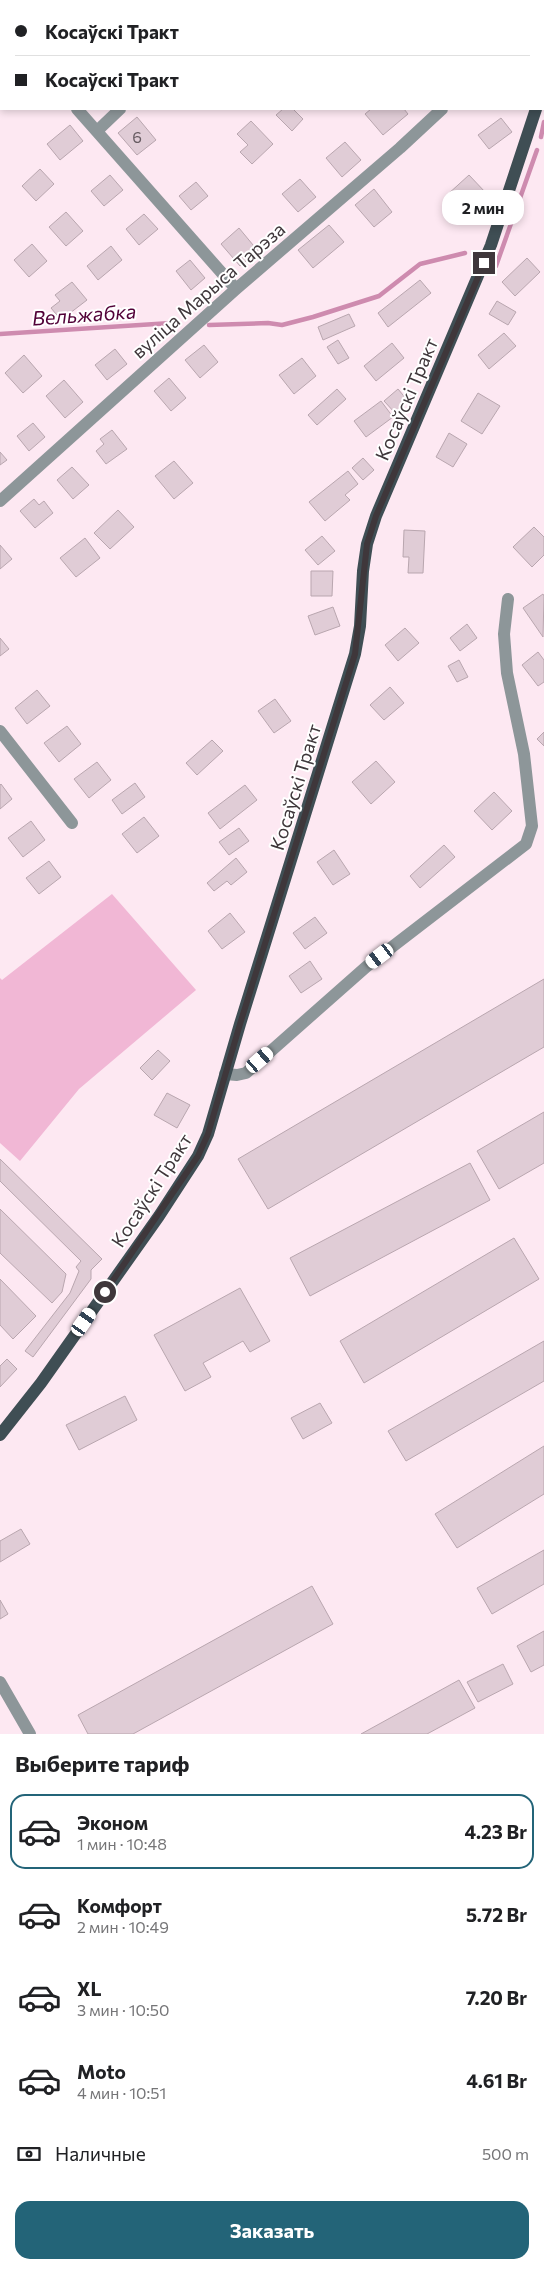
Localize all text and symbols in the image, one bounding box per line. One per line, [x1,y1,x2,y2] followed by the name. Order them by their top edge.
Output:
[45,20,179,43] text: Косаўскі Тракт
[45,68,179,91] text: Косаўскі Тракт
[132,127,142,146] house number: 6
[443,190,525,226] callout: 2 мин
[462,198,504,217] text: 2 мин
[127,217,289,363] street label: вуліца Марыса Тарэза
[473,252,495,274] route end
[31,298,137,330] water label: Вельжабка
[370,334,442,464] street label: Косаўскі Тракт
[265,721,325,853] street label: Косаўскі Тракт
[363,941,396,971] car
[243,1044,276,1076] car
[106,1129,196,1251] street label: Косаўскі Тракт
[94,1281,116,1303] route start
[69,1305,98,1339] car
[15,1750,189,1777] text: Выберите тариф
[17,1809,62,1854] icon: car
[77,1811,148,1834] text: Эконом
[464,1820,527,1843] text: 4.23 Br
[77,1834,167,1853] text: 1 мин · 10:48
[17,1892,62,1937] icon: car
[77,1894,162,1917] text: Комфорт
[466,1903,527,1926] text: 5.72 Br
[77,1917,169,1936] text: 2 мин · 10:49
[17,1975,62,2020] icon: car
[77,1977,102,2000] text: XL
[466,1986,527,2009] text: 7.20 Br
[77,2000,169,2019] text: 3 мин · 10:50
[17,2058,62,2103] icon: car
[77,2060,126,2083] text: Moto
[466,2069,527,2092] text: 4.61 Br
[77,2083,166,2102] text: 4 мин · 10:51
[15,2140,43,2168] icon: cash
[55,2142,146,2165] text: Наличные
[482,2144,529,2163] text: 500 m
[15,2201,529,2259] button: Заказать

